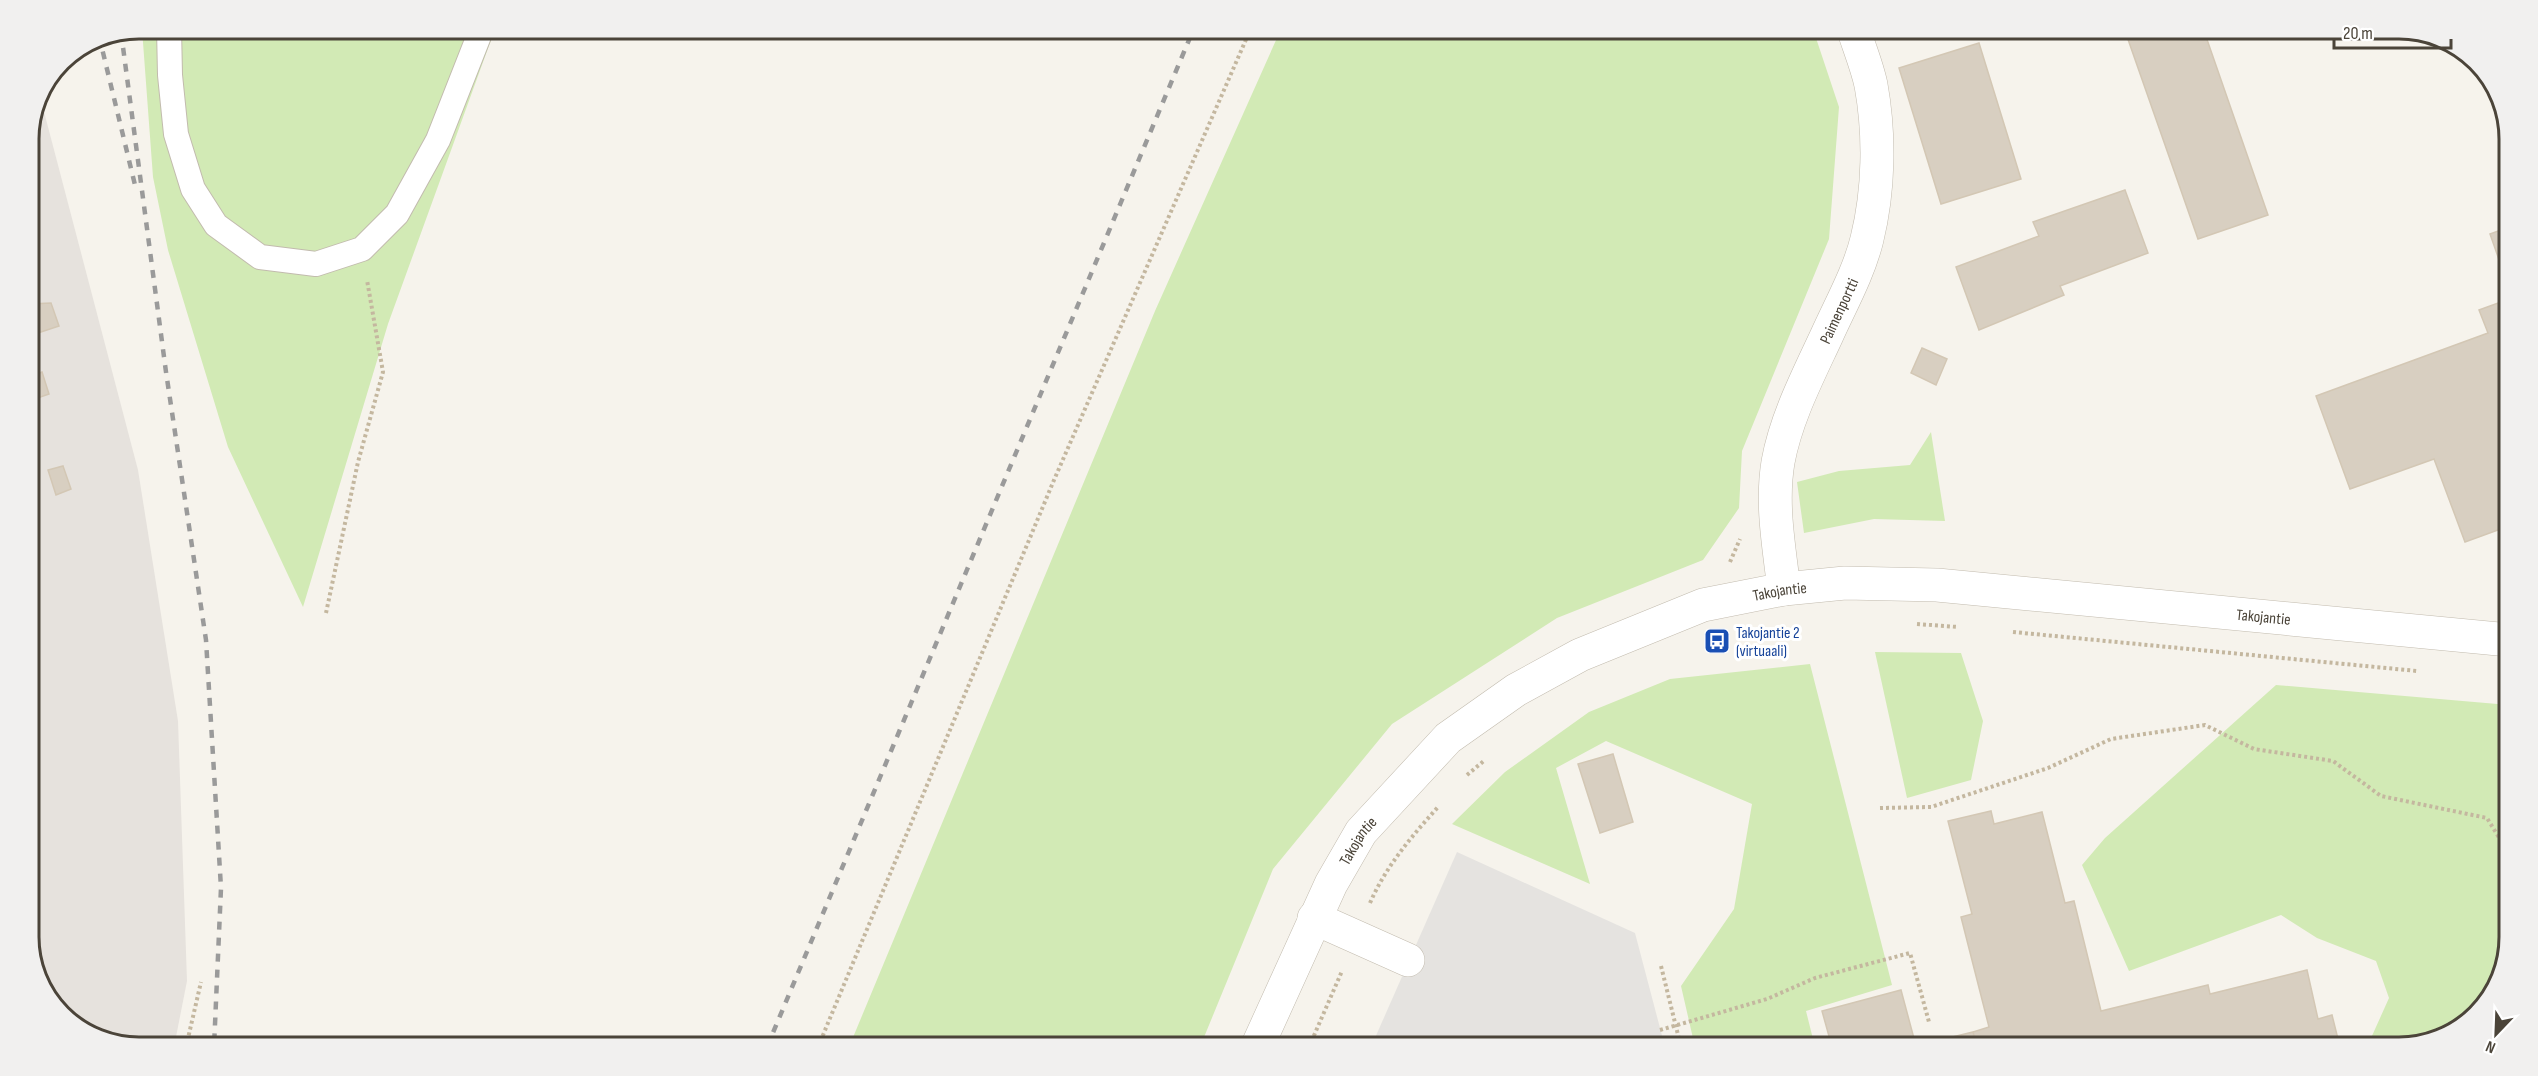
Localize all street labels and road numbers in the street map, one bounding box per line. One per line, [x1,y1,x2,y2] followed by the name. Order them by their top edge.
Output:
[1816,276,1863,347] street label: Paimenportti
[1751,579,1808,606] street label: Takojantie
[2235,606,2291,630] street label: Takojantie
[1336,813,1381,869] street label: Takojantie

